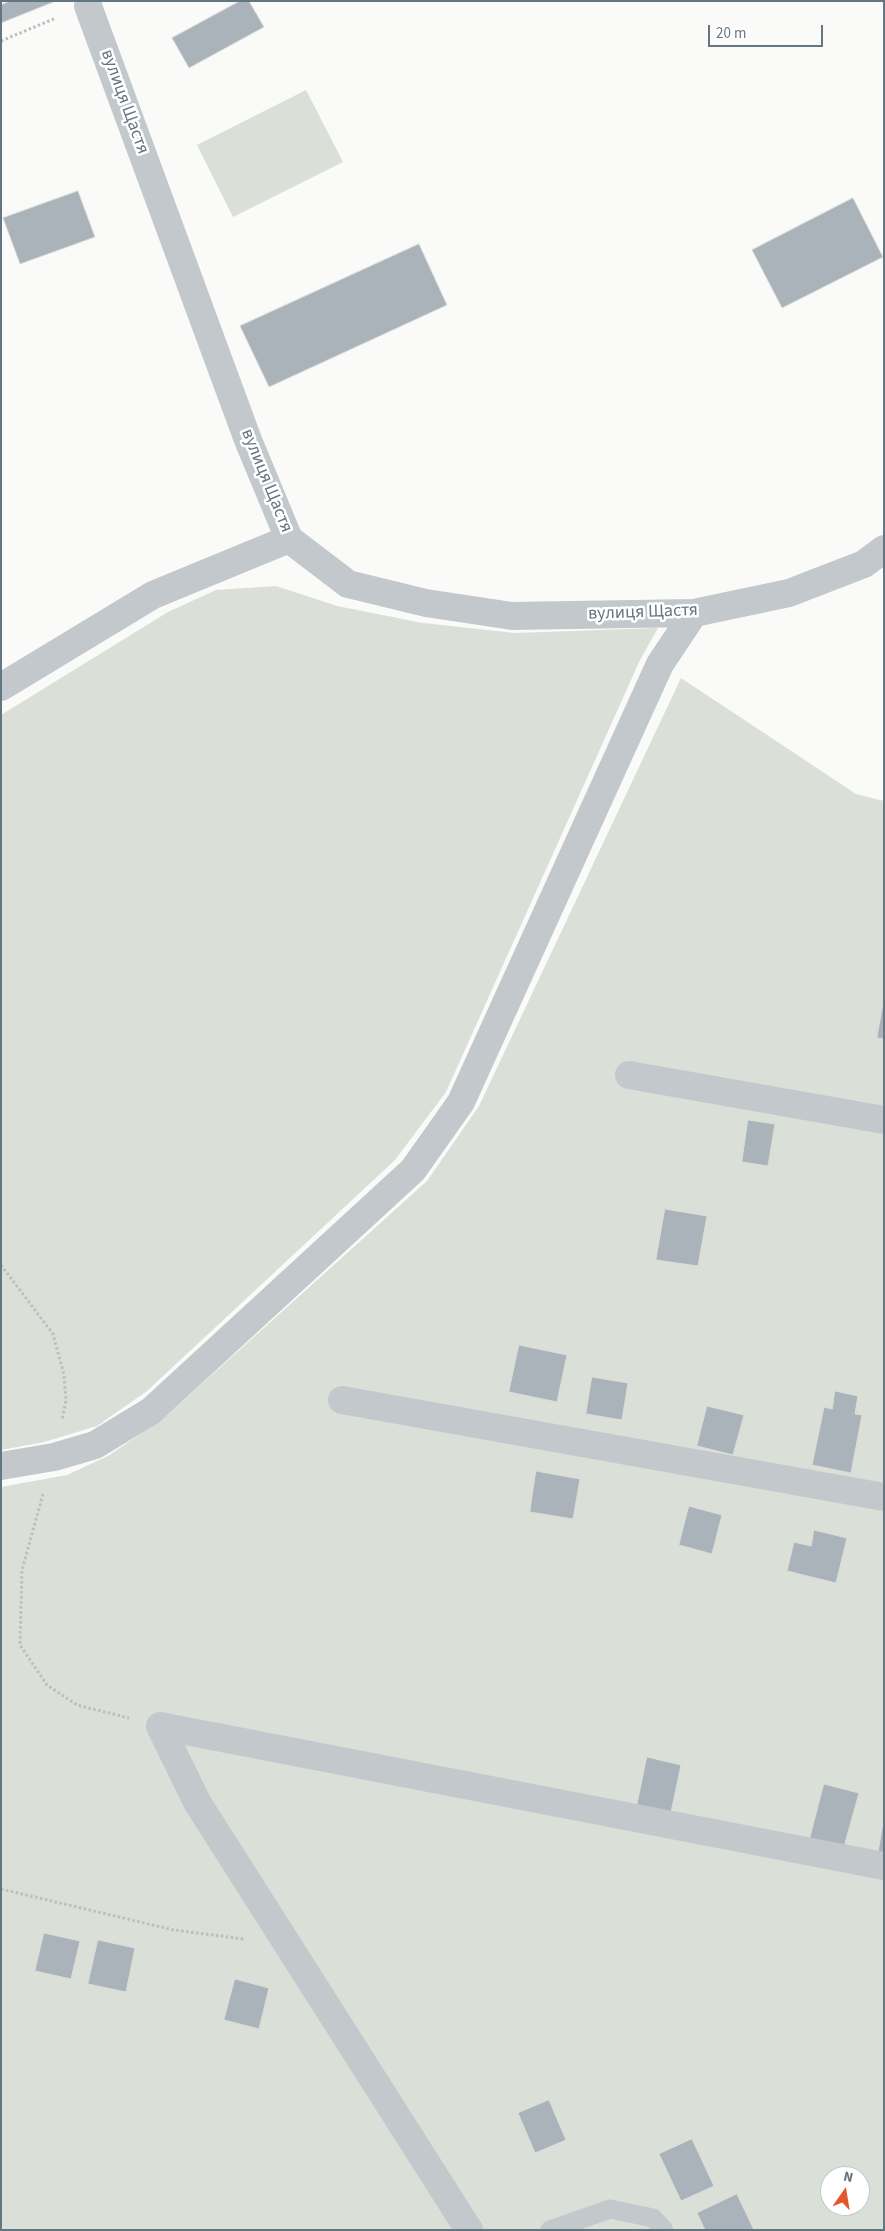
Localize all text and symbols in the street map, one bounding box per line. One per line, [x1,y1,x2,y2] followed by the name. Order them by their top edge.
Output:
[710,15,825,47] scale bar
[716,23,746,44] text: 20 m
[95,47,153,157] street label: вулиця Щастя
[235,426,297,536] street label: вулиця Щастя
[588,600,698,626] street label: вулиця Щастя
[820,2166,870,2216] north arrow
[841,2167,855,2188] text: N

